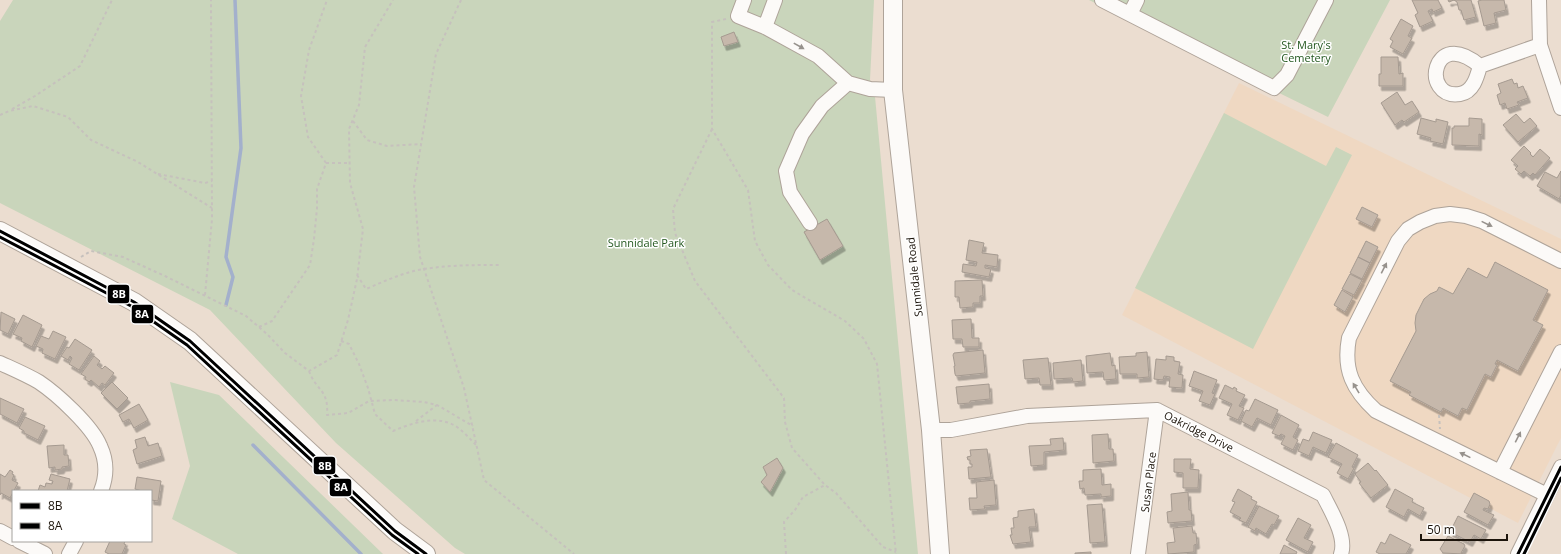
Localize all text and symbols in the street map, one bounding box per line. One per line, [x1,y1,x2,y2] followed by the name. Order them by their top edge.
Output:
[1281,37,1331,65] park label: St. Mary's Cemetery
[793,43,805,50] one-way arrow
[1481,221,1493,227] one-way arrow
[608,235,685,250] park label: Sunnidale Park
[902,236,926,318] street label: Sunnidale Road
[1381,263,1387,274] one-way arrow
[107,284,130,304] line badge: 8B
[112,286,126,301] text: 8B
[131,304,154,324] line badge: 8A
[135,306,149,321] text: 8A
[1352,383,1360,393] one-way arrow
[1162,407,1236,455] street label: Oakridge Drive
[1514,431,1521,443] one-way arrow
[1137,451,1159,513] street label: Susan Place
[1459,451,1471,458] one-way arrow
[313,456,336,475] line badge: 8B
[318,458,332,473] text: 8B
[329,478,352,497] line badge: 8A
[334,479,348,494] text: 8A
[12,490,152,542] legend
[48,497,63,514] text: 8B
[1421,516,1507,542] scale bar
[48,517,63,534] text: 8A
[1427,521,1455,538] text: 50 m

